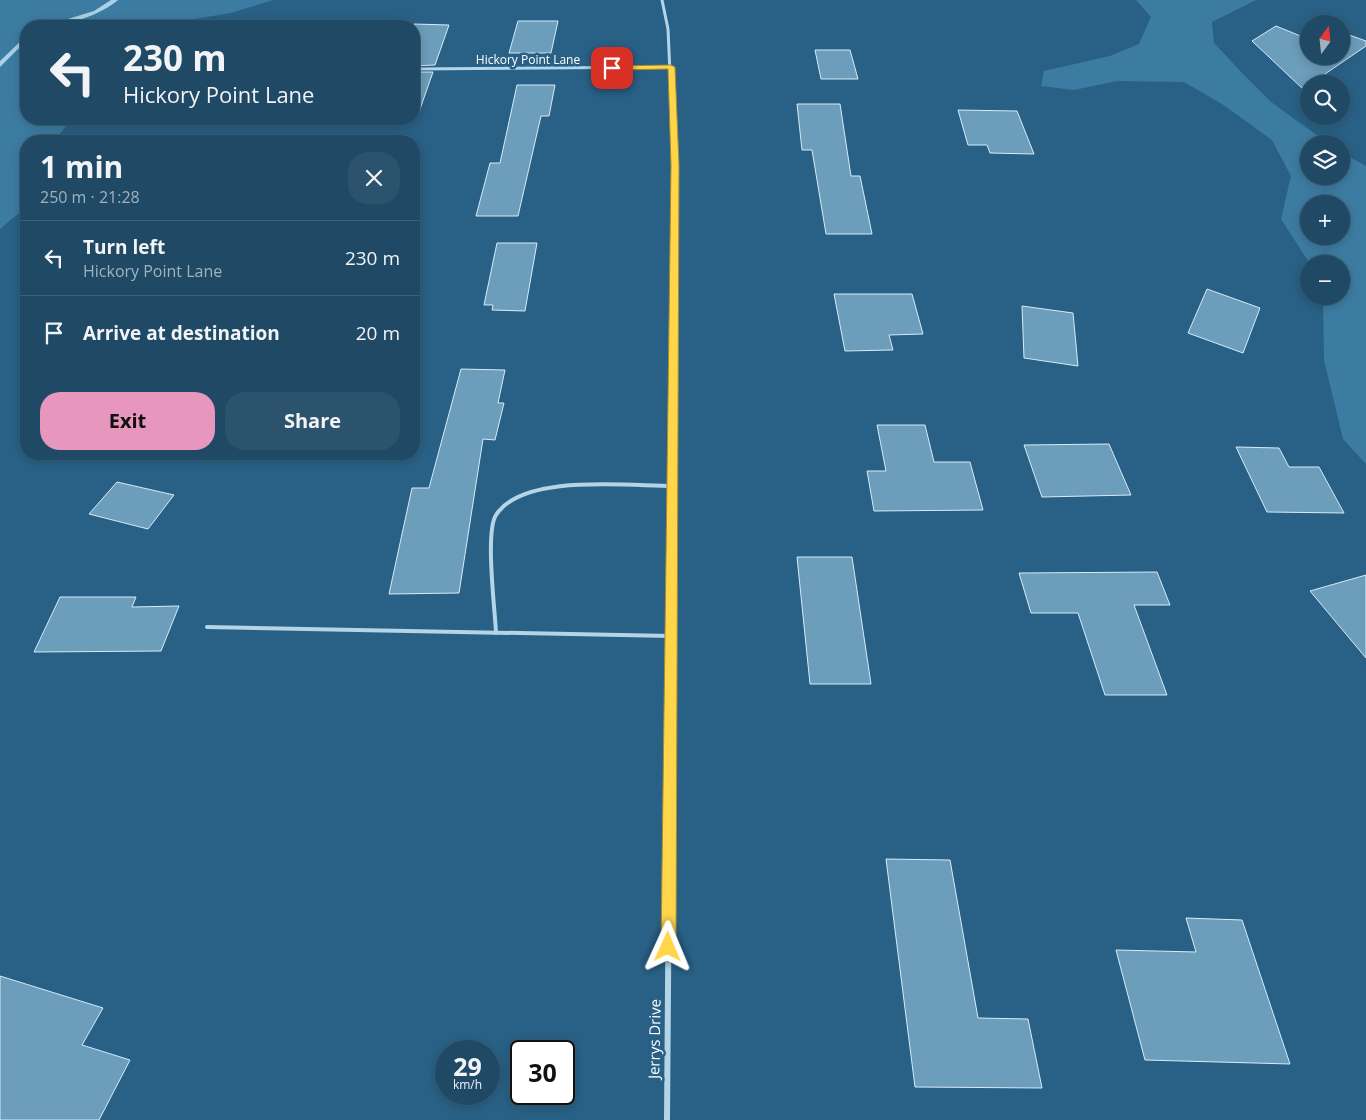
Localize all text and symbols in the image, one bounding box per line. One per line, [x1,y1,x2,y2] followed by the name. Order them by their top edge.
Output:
[1300,15,1350,65] north arrow
[1300,15,1350,305] map controls
[123,34,227,81] text: 230 m
[40,40,105,105] icon: left
[591,47,633,89] pin
[476,51,580,68] street label: Hickory Point Lane
[598,54,626,82] icon: arrive
[1300,75,1350,125] button: search
[123,79,314,109] text: Hickory Point Lane
[1300,135,1350,185] button: layers
[40,146,123,187] text: 1 min
[348,152,400,204] button: close
[40,186,140,208] text: 250 m · 21:28
[1300,195,1350,245] button: +
[83,234,165,260] text: Turn left
[40,244,68,272] icon: left
[345,245,400,271] text: 230 m
[1300,255,1350,305] button: −
[83,260,222,282] text: Hickory Point Lane
[40,319,68,347] icon: arrive
[83,320,280,346] text: Arrive at destination
[356,320,400,346] text: 20 m
[40,392,215,450] button: Exit
[225,392,400,450] button: Share
[641,920,693,972] position arrow
[643,999,665,1081] street label: Jerrys Drive
[510,1040,575,1105] speed limit sign: 30
[453,1049,482,1083] text: 29
[453,1076,482,1093] text: km/h

